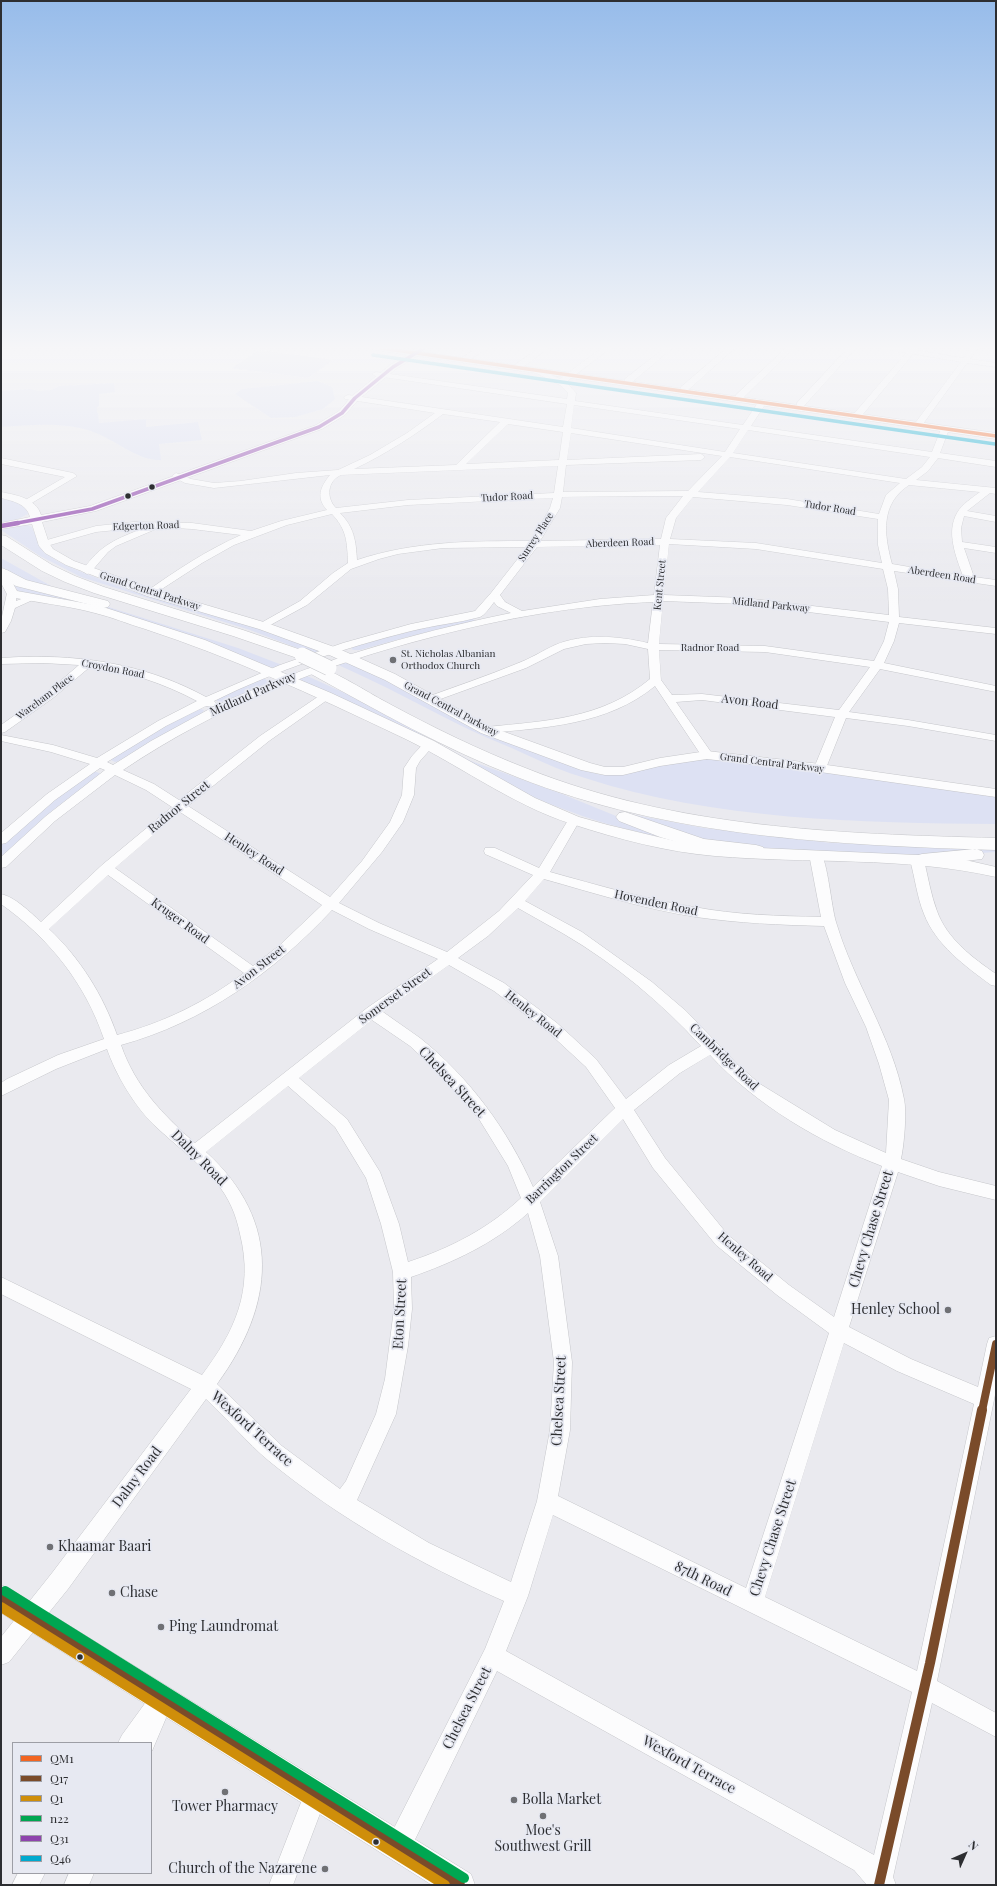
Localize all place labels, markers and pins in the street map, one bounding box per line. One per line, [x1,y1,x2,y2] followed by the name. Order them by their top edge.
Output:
[147,482,157,492] unlabelled marker
[123,491,133,501] unlabelled marker
[401,648,495,672] place label: St. Nicholas Albanian Orthodox Church
[388,655,398,665] marker: St. Nicholas Albanian Orthodox Church
[851,1302,940,1318] place label: Henley School
[943,1305,953,1315] marker: Henley School
[58,1539,151,1555] place label: Khaamar Baari
[45,1542,55,1552] marker: Khaamar Baari
[120,1585,158,1601] place label: Chase
[107,1588,117,1598] marker: Chase
[169,1619,278,1635] place label: Ping Laundromat
[156,1622,166,1632] marker: Ping Laundromat
[75,1652,85,1662] unlabelled marker
[220,1787,230,1797] marker: Tower Pharmacy
[522,1792,601,1808] place label: Bolla Market
[509,1795,519,1805] marker: Bolla Market
[172,1799,278,1815] place label: Tower Pharmacy
[538,1811,548,1821] marker: Moe's Southwest Grill
[494,1823,592,1856] place label: Moe's Southwest Grill
[371,1837,381,1847] unlabelled marker
[168,1861,317,1877] place label: Church of the Nazarene
[320,1864,330,1874] marker: Church of the Nazarene

